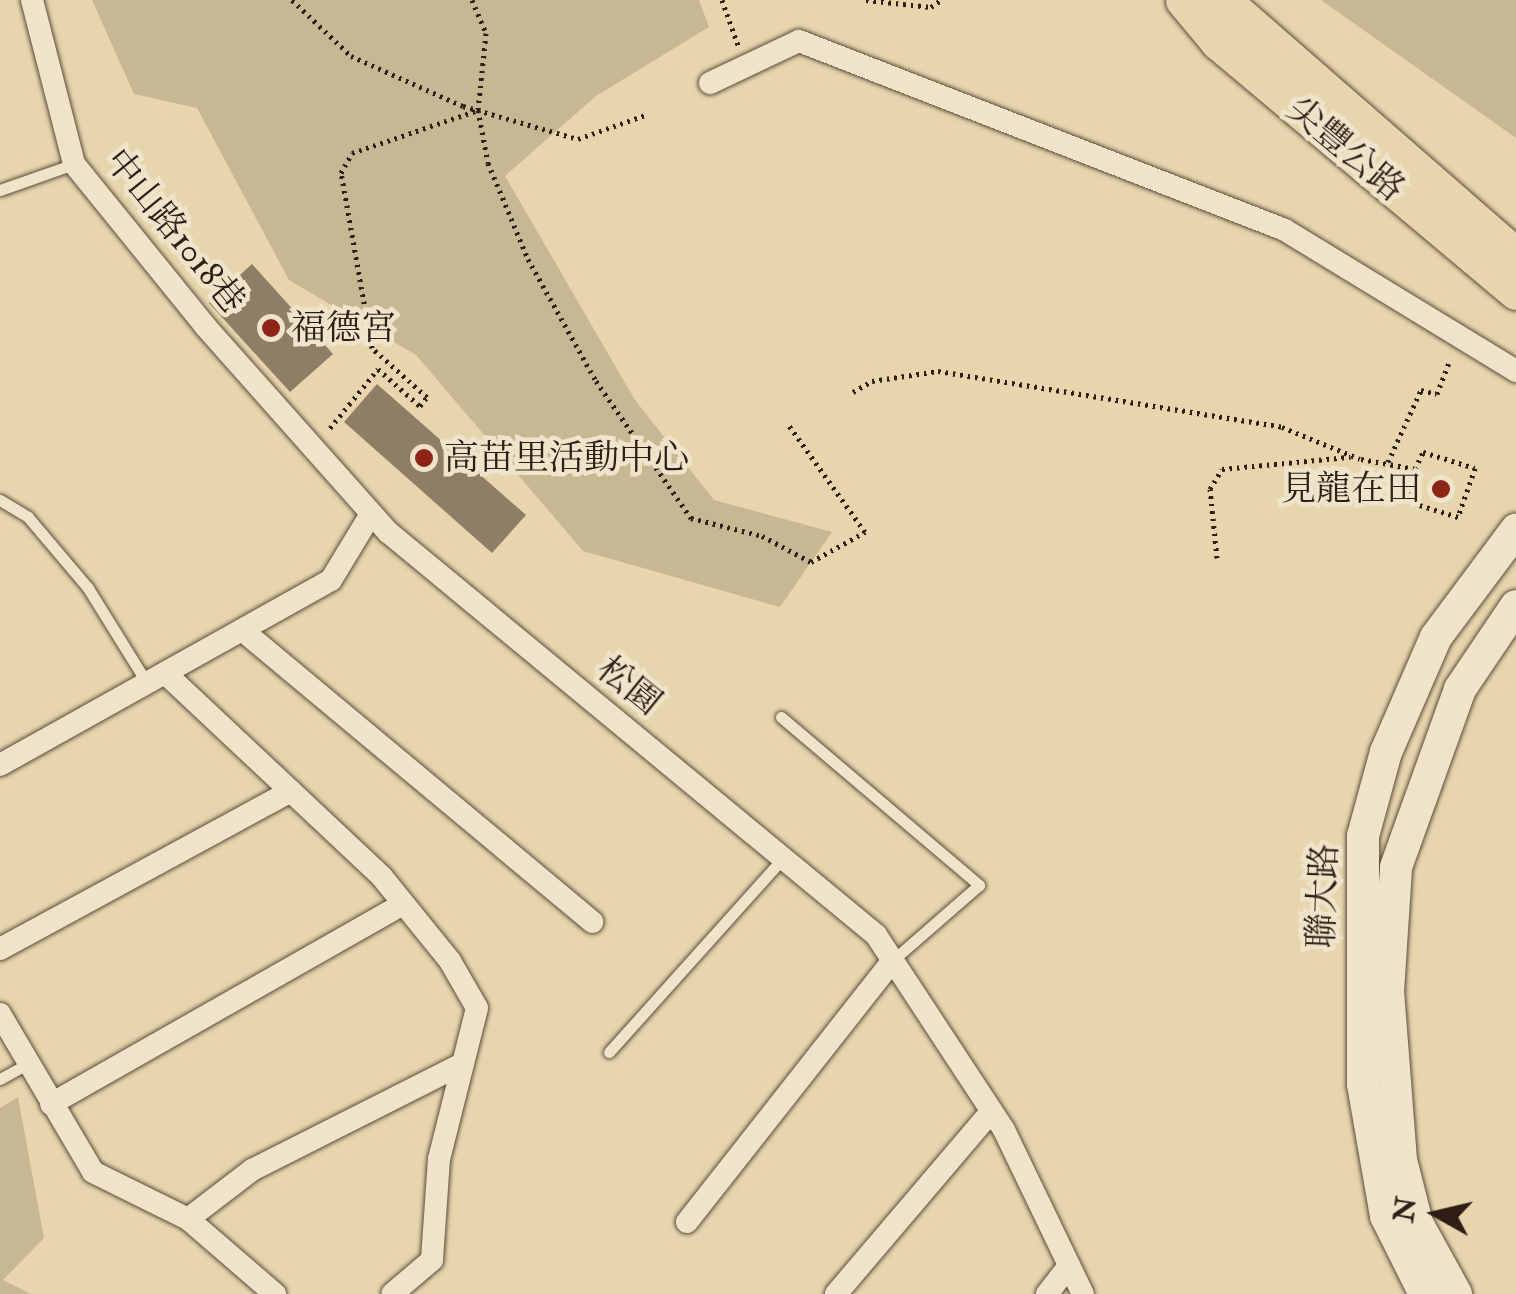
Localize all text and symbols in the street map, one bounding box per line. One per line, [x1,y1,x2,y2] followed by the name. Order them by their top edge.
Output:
[1279,88,1413,210] street label: 尖豐公路
[96,140,254,322] street label: 中山路1018巷
[291,307,396,349] place label: 福德宮
[260,317,282,339] marker: 福德宮
[444,437,689,479] place label: 高苗里活動中心
[413,447,435,469] marker: 高苗里活動中心
[1281,468,1421,510] place label: 見龍在田
[1430,478,1452,500] marker: 見龍在田
[589,648,669,724] street label: 松園
[1300,843,1346,949] street label: 聯大路
[1386,1164,1486,1264] north arrow
[1387,1195,1425,1225] text: N

